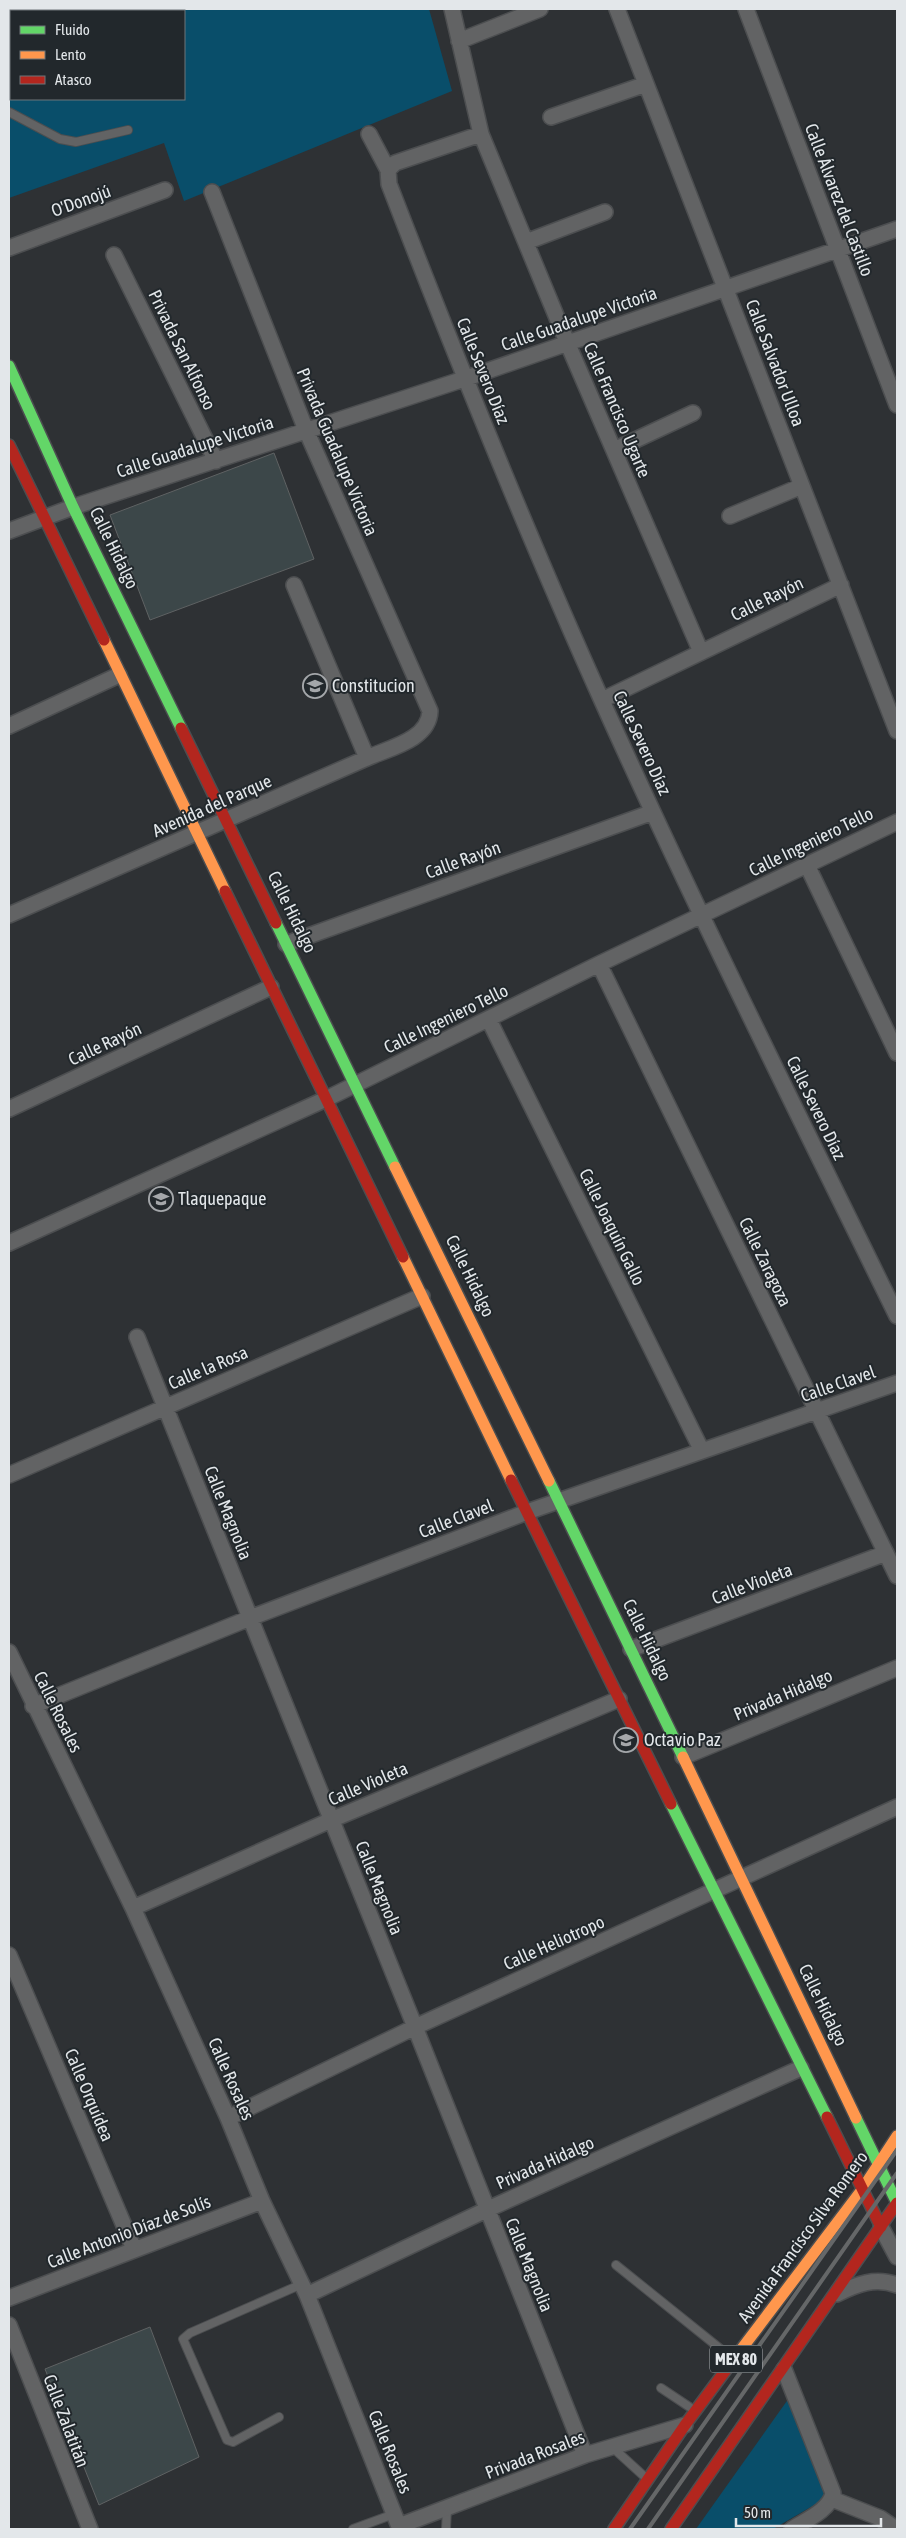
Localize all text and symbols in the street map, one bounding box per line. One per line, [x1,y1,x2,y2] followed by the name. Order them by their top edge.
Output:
[10,10,185,100] legend
[55,21,90,38] text: Fluido
[55,46,86,63] text: Lento
[55,71,92,88] text: Atasco
[801,121,878,279] street label: Calle Álvarez del Castillo
[48,180,114,221] street label: O'Donojú
[498,282,660,355] street label: Calle Guadalupe Victoria
[144,286,221,413] street label: Privada San Alfonso
[742,296,809,429] street label: Calle Salvador Ulloa
[453,315,515,427] street label: Calle Severo Díaz
[580,339,655,481] street label: Calle Francisco Ugarte
[293,365,382,539] street label: Privada Guadalupe Victoria
[114,411,276,482] street label: Calle Guadalupe Victoria
[86,503,143,592] street label: Calle Hidalgo
[727,572,807,625] street label: Calle Rayón
[302,673,328,699] school or university icon: Constitucion
[332,675,415,696] place label: Constitucion
[609,687,676,799] street label: Calle Severo Díaz
[149,770,275,841] street label: Avenida del Parque
[745,802,876,881] street label: Calle Ingeniero Tello
[422,836,503,883] street label: Calle Rayón
[264,867,321,956] street label: Calle Hidalgo
[380,979,511,1058] street label: Calle Ingeniero Tello
[65,1017,145,1070] street label: Calle Rayón
[782,1053,851,1164] street label: Calle Severo Díaz
[575,1165,650,1289] street label: Calle Joaquín Gallo
[148,1186,174,1212] school or university icon: Tlaquepaque
[178,1188,266,1209] place label: Tlaquepaque
[735,1214,796,1310] street label: Calle Zaragoza
[442,1231,499,1320] street label: Calle Hidalgo
[165,1341,251,1394] street label: Calle la Rosa
[798,1361,878,1406] street label: Calle Clavel
[200,1463,257,1563] street label: Calle Magnolia
[416,1495,496,1542] street label: Calle Clavel
[709,1559,795,1608] street label: Calle Violeta
[619,1595,676,1684] street label: Calle Hidalgo
[730,1664,835,1725] street label: Privada Hidalgo
[30,1668,87,1756] street label: Calle Rosales
[613,1727,639,1753] school or university icon: Octavio Paz
[644,1729,721,1750] place label: Octavio Paz
[325,1757,411,1810] street label: Calle Violeta
[351,1838,408,1938] street label: Calle Magnolia
[500,1911,608,1974] street label: Calle Heliotropo
[795,1960,852,2049] street label: Calle Hidalgo
[204,2034,259,2123] street label: Calle Rosales
[61,2045,118,2144] street label: Calle Orquídea
[493,2132,597,2194] street label: Privada Hidalgo
[733,2147,872,2327] street label: Avenida Francisco Silva Romero
[44,2191,213,2272] street label: Calle Antonio Díaz de Solís
[501,2215,558,2315] street label: Calle Magnolia
[710,2346,762,2372] road number: MEX 80
[39,2371,94,2470] street label: Calle Zalatitán
[364,2407,417,2496] street label: Calle Rosales
[482,2426,587,2483] street label: Privada Rosales
[736,2496,881,2528] scale bar
[744,2504,771,2521] text: 50 m

